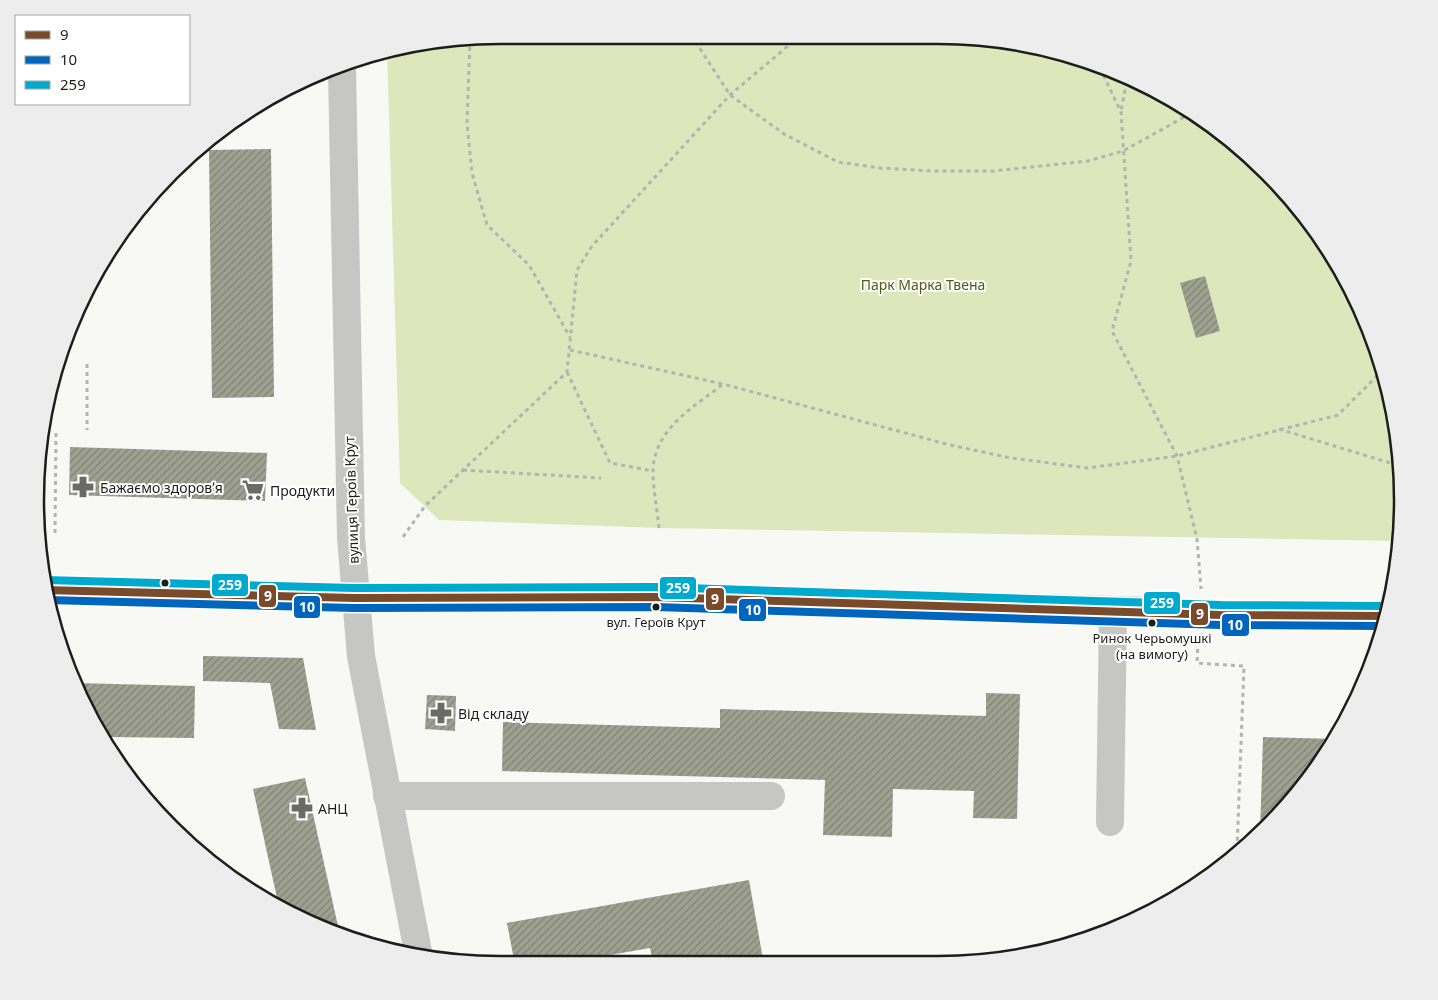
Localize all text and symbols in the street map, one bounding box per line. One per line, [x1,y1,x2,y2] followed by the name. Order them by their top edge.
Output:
[15,15,190,105] legend
[60,24,69,44] text: 9
[60,49,77,69] text: 10
[60,74,86,94] text: 259
[861,275,985,294] park label: Парк Марка Твена
[339,435,363,564] street label: вулиця Героїв Крут
[70,474,96,500] pharmacy icon: Бажаємо здоровʼя
[240,477,266,503] supermarket icon: Продукти
[100,478,223,497] place label: Бажаємо здоровʼя
[270,481,335,500] place label: Продукти
[211,573,249,597] line badge: 259
[218,575,242,594] text: 259
[659,576,697,600] line badge: 259
[160,578,170,588] unlabelled marker
[666,578,690,597] text: 259
[258,584,277,608] line badge: 9
[264,586,272,605] text: 9
[705,587,725,611] line badge: 9
[711,589,719,608] text: 9
[1143,591,1181,615] line badge: 259
[1150,593,1174,612] text: 259
[293,595,321,619] line badge: 10
[299,597,315,616] text: 10
[738,598,767,622] line badge: 10
[745,600,761,619] text: 10
[651,602,661,612] marker: вул. Героїв Крут
[1190,602,1209,626] line badge: 9
[1196,604,1204,623] text: 9
[607,613,705,631] place label: вул. Героїв Крут
[1221,613,1250,637] line badge: 10
[1227,615,1243,634] text: 10
[1147,618,1157,628] marker: Ринок Черьомушкі (на вимогу)
[1092,629,1212,663] place label: Ринок Черьомушкі (на вимогу)
[428,700,454,726] pharmacy icon: Від складу
[458,704,530,723] place label: Від складу
[289,795,315,821] pharmacy icon: АНЦ
[318,799,348,818] place label: АНЦ

